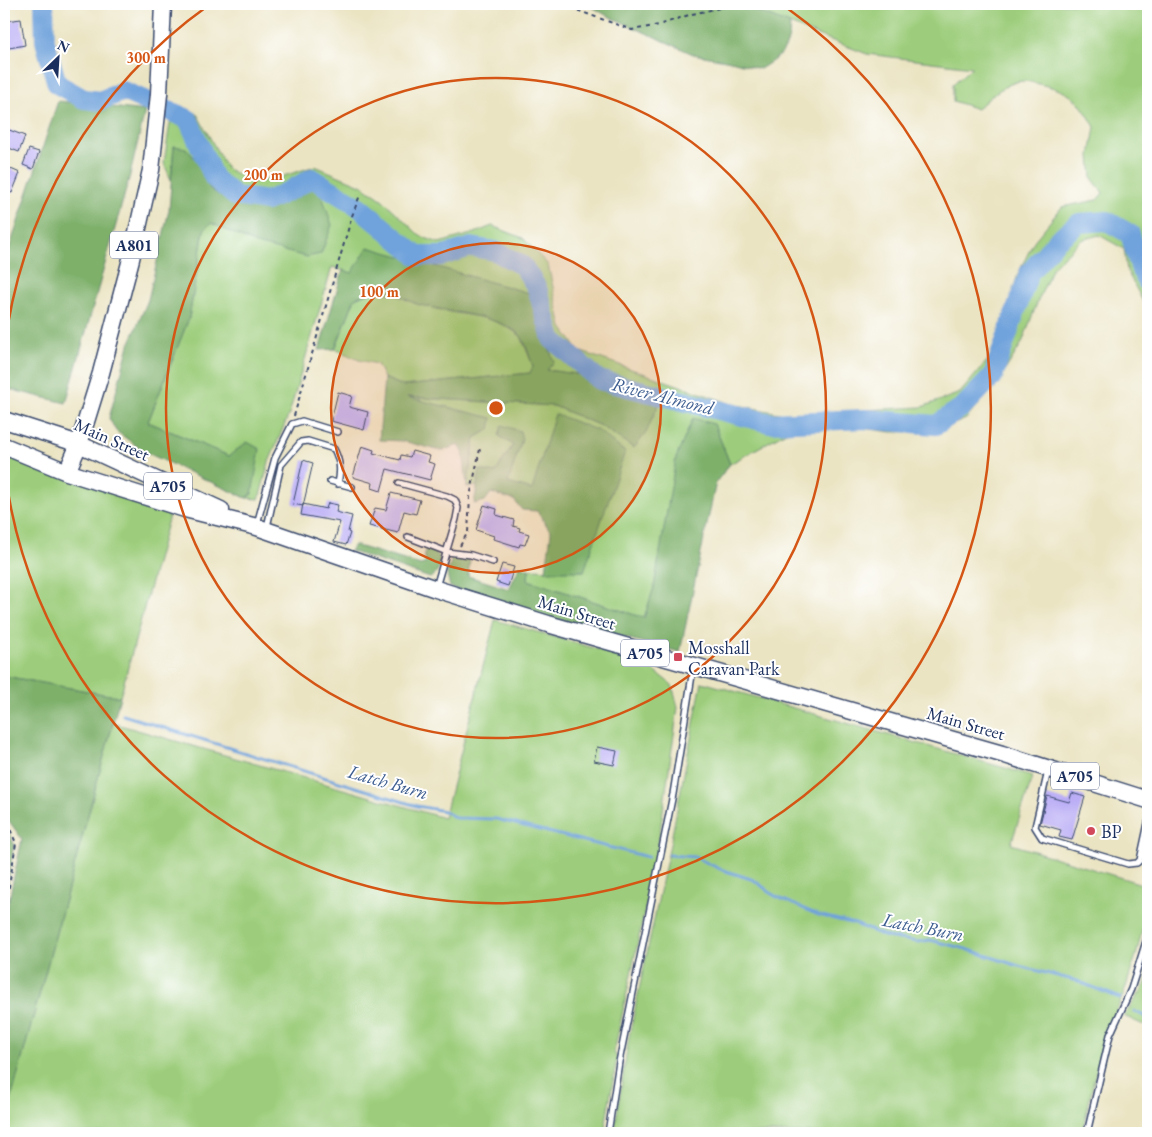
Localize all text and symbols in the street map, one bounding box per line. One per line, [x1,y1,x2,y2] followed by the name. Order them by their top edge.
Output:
[32,32,82,82] north arrow
[55,36,73,57] text: N
[126,48,166,67] text: 300 m
[243,165,283,184] text: 200 m
[110,232,158,258] road number: A801
[359,282,399,301] text: 100 m
[610,371,717,421] water label: River Almond
[487,399,505,417] centre of rings
[71,412,154,466] street label: Main Street
[144,472,192,500] road number: A705
[535,589,619,635] street label: Main Street
[688,636,780,680] place label: Mosshall Caravan Park
[621,640,669,666] road number: A705
[672,651,684,663] marker: Mosshall Caravan Park
[924,701,1008,745] street label: Main Street
[344,758,431,805] water label: Latch Burn
[1051,762,1099,789] road number: A705
[1101,820,1122,843] place label: BP
[1085,825,1097,837] marker: BP
[879,907,966,947] water label: Latch Burn

